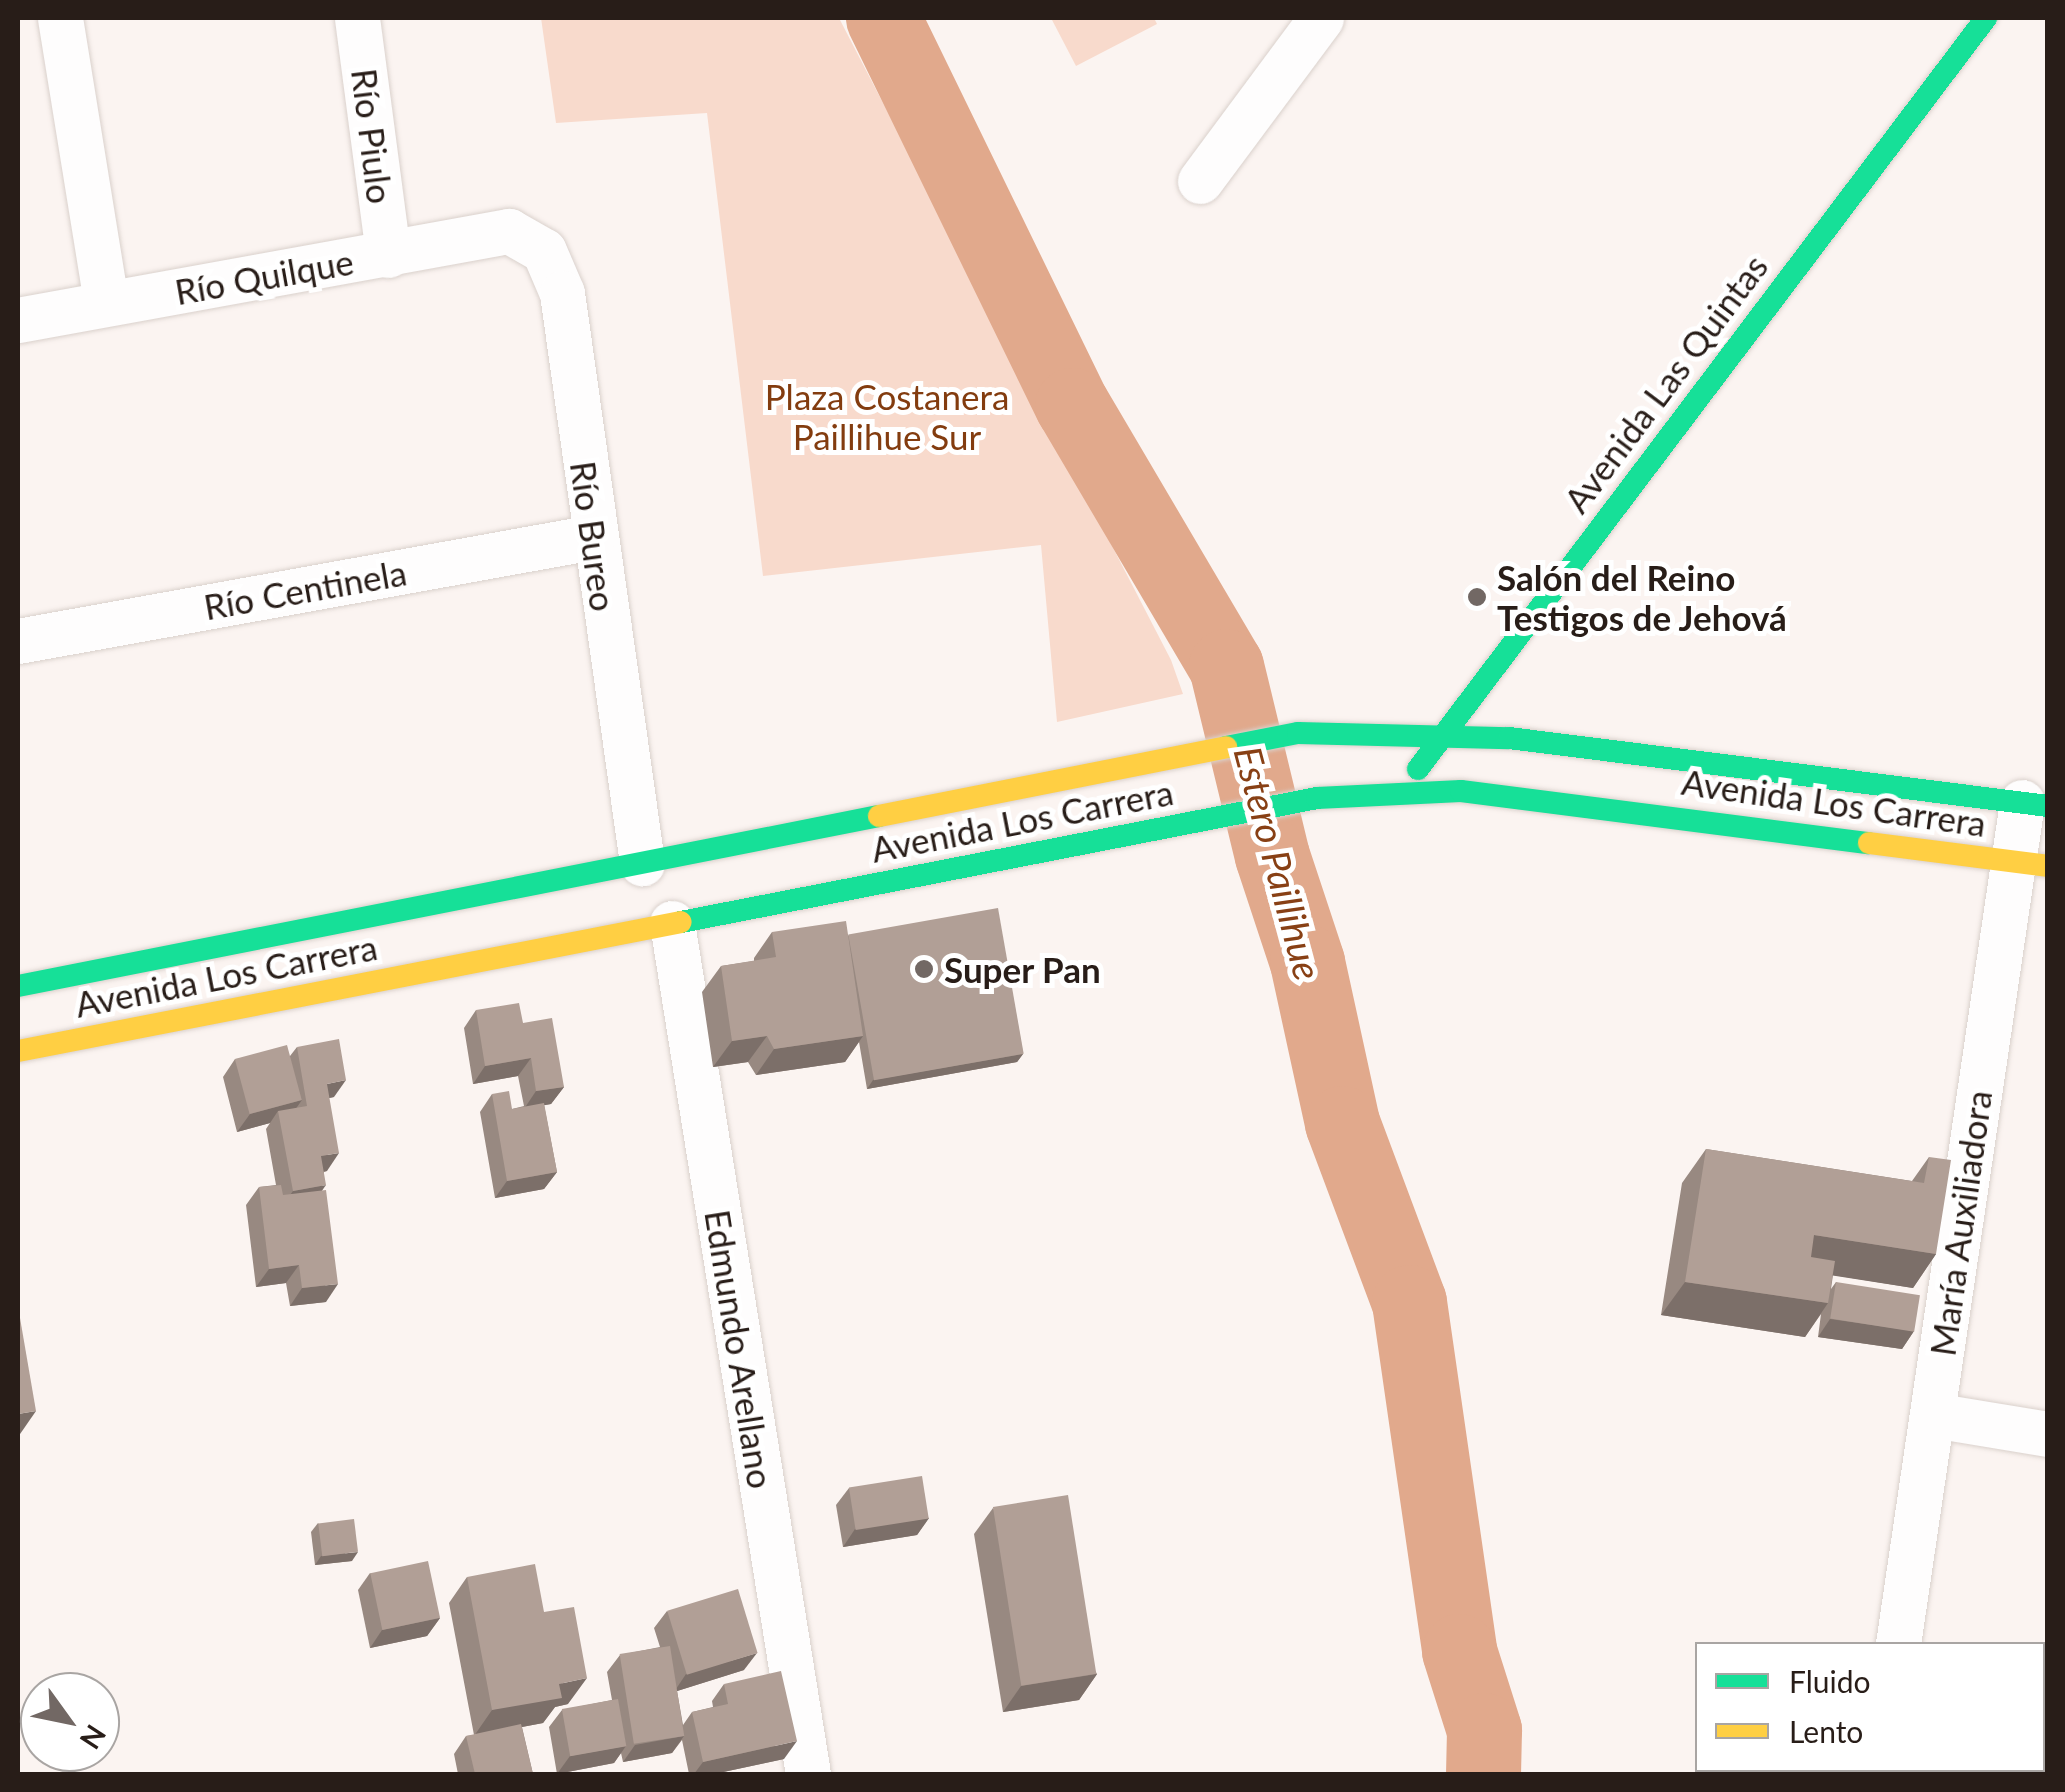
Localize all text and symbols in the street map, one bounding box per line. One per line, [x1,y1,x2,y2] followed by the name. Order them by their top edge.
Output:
[344,66,402,206] street label: Río Piulo
[172,240,356,312] street label: Río Quilque
[1554,246,1776,520] street label: Avenida Las Quintas
[765,375,1009,457] park label: Plaza Costanera Paillihue Sur
[563,458,625,614] street label: Río Bureo
[200,551,410,627] street label: Río Centinela
[1497,556,1788,638] place label: Salón del Reino Testigos de Jehová
[1466,586,1488,608] marker: Salón del Reino Testigos de Jehová
[1225,741,1331,985] water label: Estero Paillihue
[1679,760,1989,844] street label: Avenida Los Carrera
[867,770,1177,870] street label: Avenida Los Carrera
[71,925,381,1025] street label: Avenida Los Carrera
[944,948,1101,990] place label: Super Pan
[913,958,935,980] marker: Super Pan
[1920,1087,2000,1359] street label: María Auxiliadora
[697,1206,783,1492] street label: Edmundo Arellano
[1695,1642,2045,1772] legend
[1789,1663,1871,1699] text: Fluido
[20,1672,120,1772] north arrow
[1789,1713,1863,1749] text: Lento
[73,1719,114,1756] text: N

